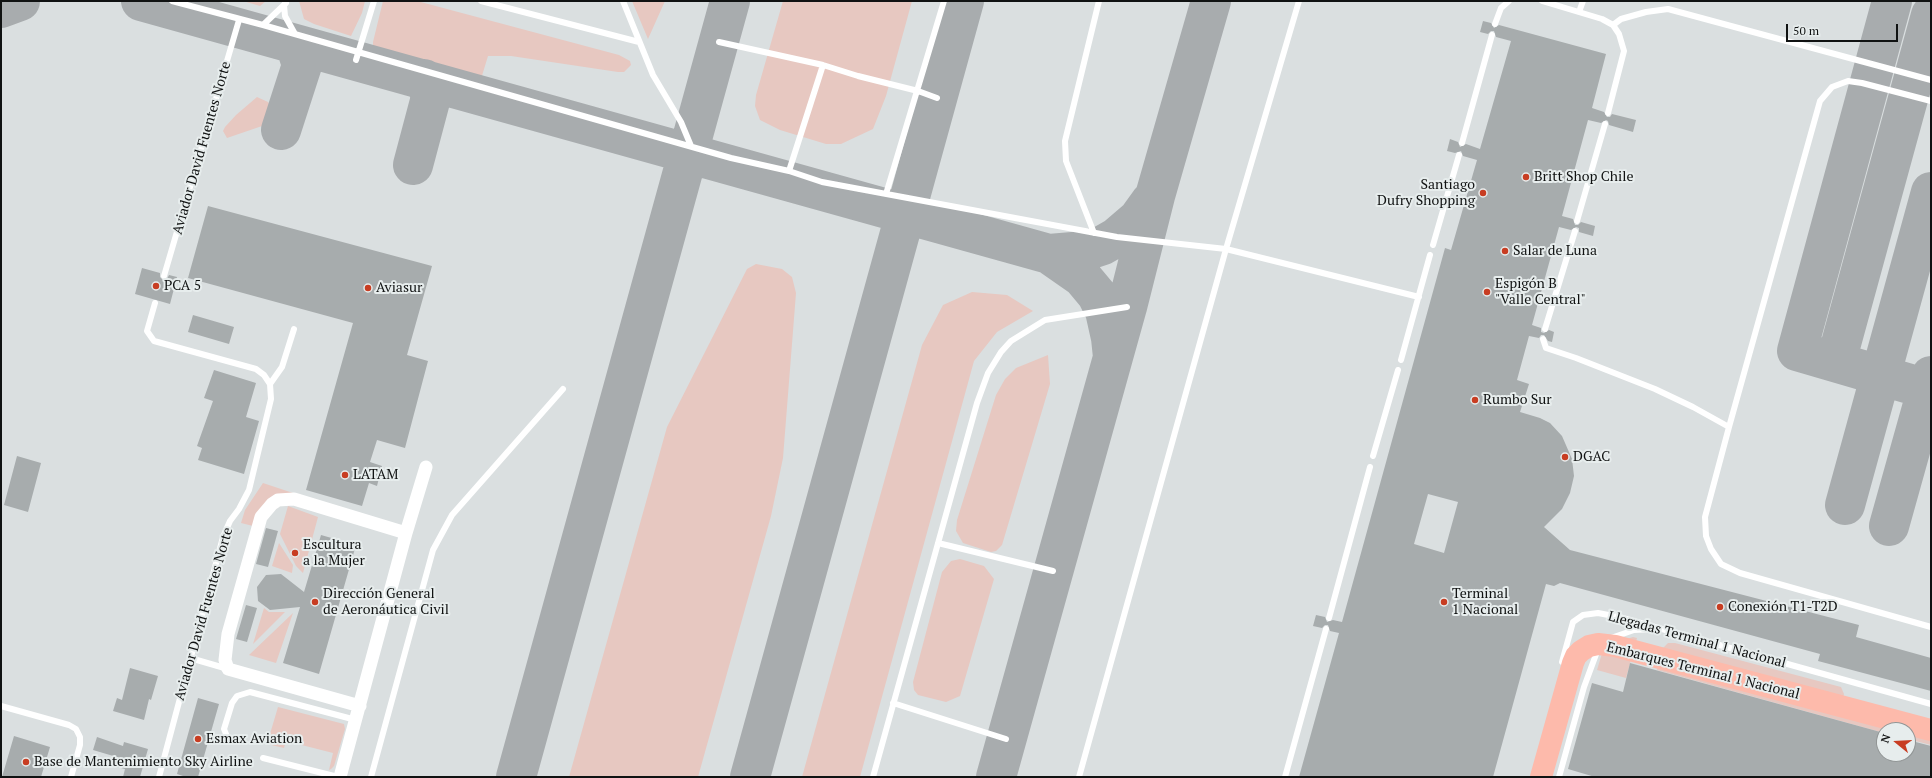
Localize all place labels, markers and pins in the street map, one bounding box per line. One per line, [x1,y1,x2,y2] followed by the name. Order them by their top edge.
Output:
[1534,169,1633,185] place label: Britt Shop Chile
[1521,172,1531,182] marker: Britt Shop Chile
[1377,177,1475,210] place label: Santiago Dufry Shopping
[1478,188,1488,198] marker: Santiago Dufry Shopping
[1513,243,1597,259] place label: Salar de Luna
[1500,246,1510,256] marker: Salar de Luna
[1495,276,1586,308] place label: Espigón B "Valle Central"
[164,278,201,294] place label: PCA 5
[376,280,422,296] place label: Aviasur
[151,281,161,291] marker: PCA 5
[363,283,373,293] marker: Aviasur
[1482,287,1492,297] marker: Espigón B "Valle Central"
[1483,392,1552,408] place label: Rumbo Sur
[1470,395,1480,405] marker: Rumbo Sur
[1573,449,1610,465] place label: DGAC
[1560,452,1570,462] marker: DGAC
[353,467,398,483] place label: LATAM
[340,470,350,480] marker: LATAM
[303,537,365,570] place label: Escultura a la Mujer
[290,548,300,558] marker: Escultura a la Mujer
[323,586,449,618] place label: Dirección General de Aeronáutica Civil
[1452,586,1518,618] place label: Terminal 1 Nacional
[310,597,320,607] marker: Dirección General de Aeronáutica Civil
[1439,597,1449,607] marker: Terminal 1 Nacional
[1728,599,1838,615] place label: Conexión T1-T2D
[1715,602,1725,612] marker: Conexión T1-T2D
[206,731,302,747] place label: Esmax Aviation
[193,734,203,744] marker: Esmax Aviation
[34,754,253,770] place label: Base de Mantenimiento Sky Airline
[21,757,31,767] marker: Base de Mantenimiento Sky Airline

